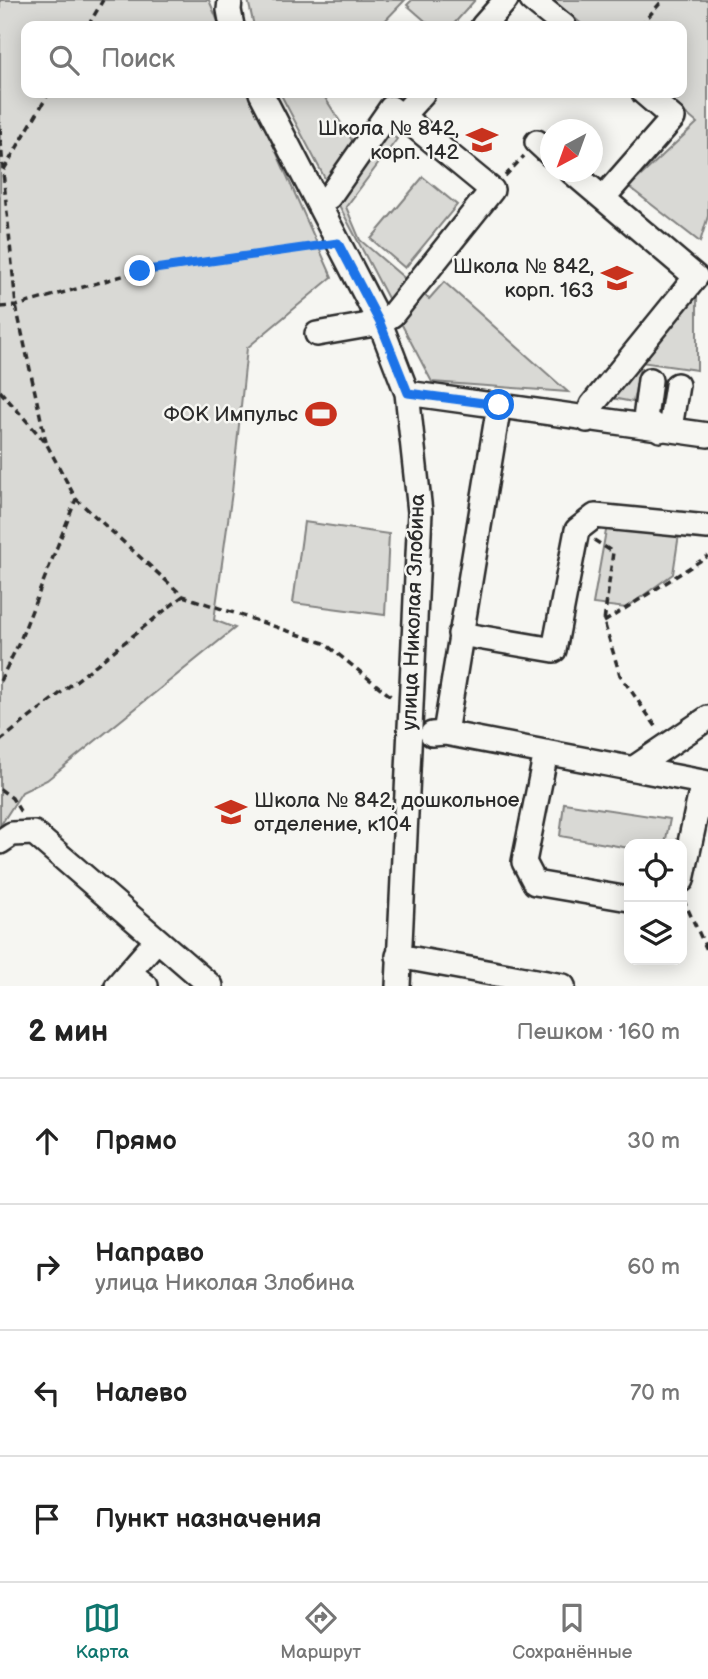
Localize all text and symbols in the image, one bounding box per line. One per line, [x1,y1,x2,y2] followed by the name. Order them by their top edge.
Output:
[21,21,687,98] search box
[45,41,83,79] icon: search
[101,44,175,75] text: Поиск
[318,116,460,165] place label: Школа № 842, корп. 142
[540,119,603,182] north arrow
[465,123,499,157] school or university icon: Школа № 842, корп. 142
[453,254,594,303] place label: Школа № 842, корп. 163
[124,255,155,286] route end
[600,261,634,295] school or university icon: Школа № 842, корп. 163
[483,389,514,420] route start
[304,397,338,431] sports icon: ФОК Импульс
[164,402,298,427] place label: ФОК Импульс
[397,493,430,731] street label: улица Николая Злобина
[254,788,520,837] place label: Школа № 842, дошкольное отделение, к104
[214,795,248,829] school or university icon: Школа № 842, дошкольное отделение, к104
[624,839,687,965] map controls
[624,839,687,902] button: locate
[624,902,687,965] button: layers
[28,1014,108,1050] text: 2 мин
[517,1018,680,1046] text: Пешком · 160 m
[28,1122,66,1160] icon: ahead
[95,1126,177,1157] text: Прямо
[627,1127,680,1155] text: 30 m
[95,1238,204,1269] text: Направо
[28,1248,66,1286] icon: right
[627,1253,680,1281] text: 60 m
[95,1269,355,1297] text: улица Николая Злобина
[28,1374,66,1412] icon: left
[95,1378,187,1409] text: Налево
[630,1379,680,1407] text: 70 m
[28,1500,66,1538] icon: arrive
[95,1504,321,1535] text: Пункт назначения
[76,1599,129,1664] tab: Карта
[280,1599,361,1664] tab: Маршрут
[512,1599,632,1664] tab: Сохранённые

